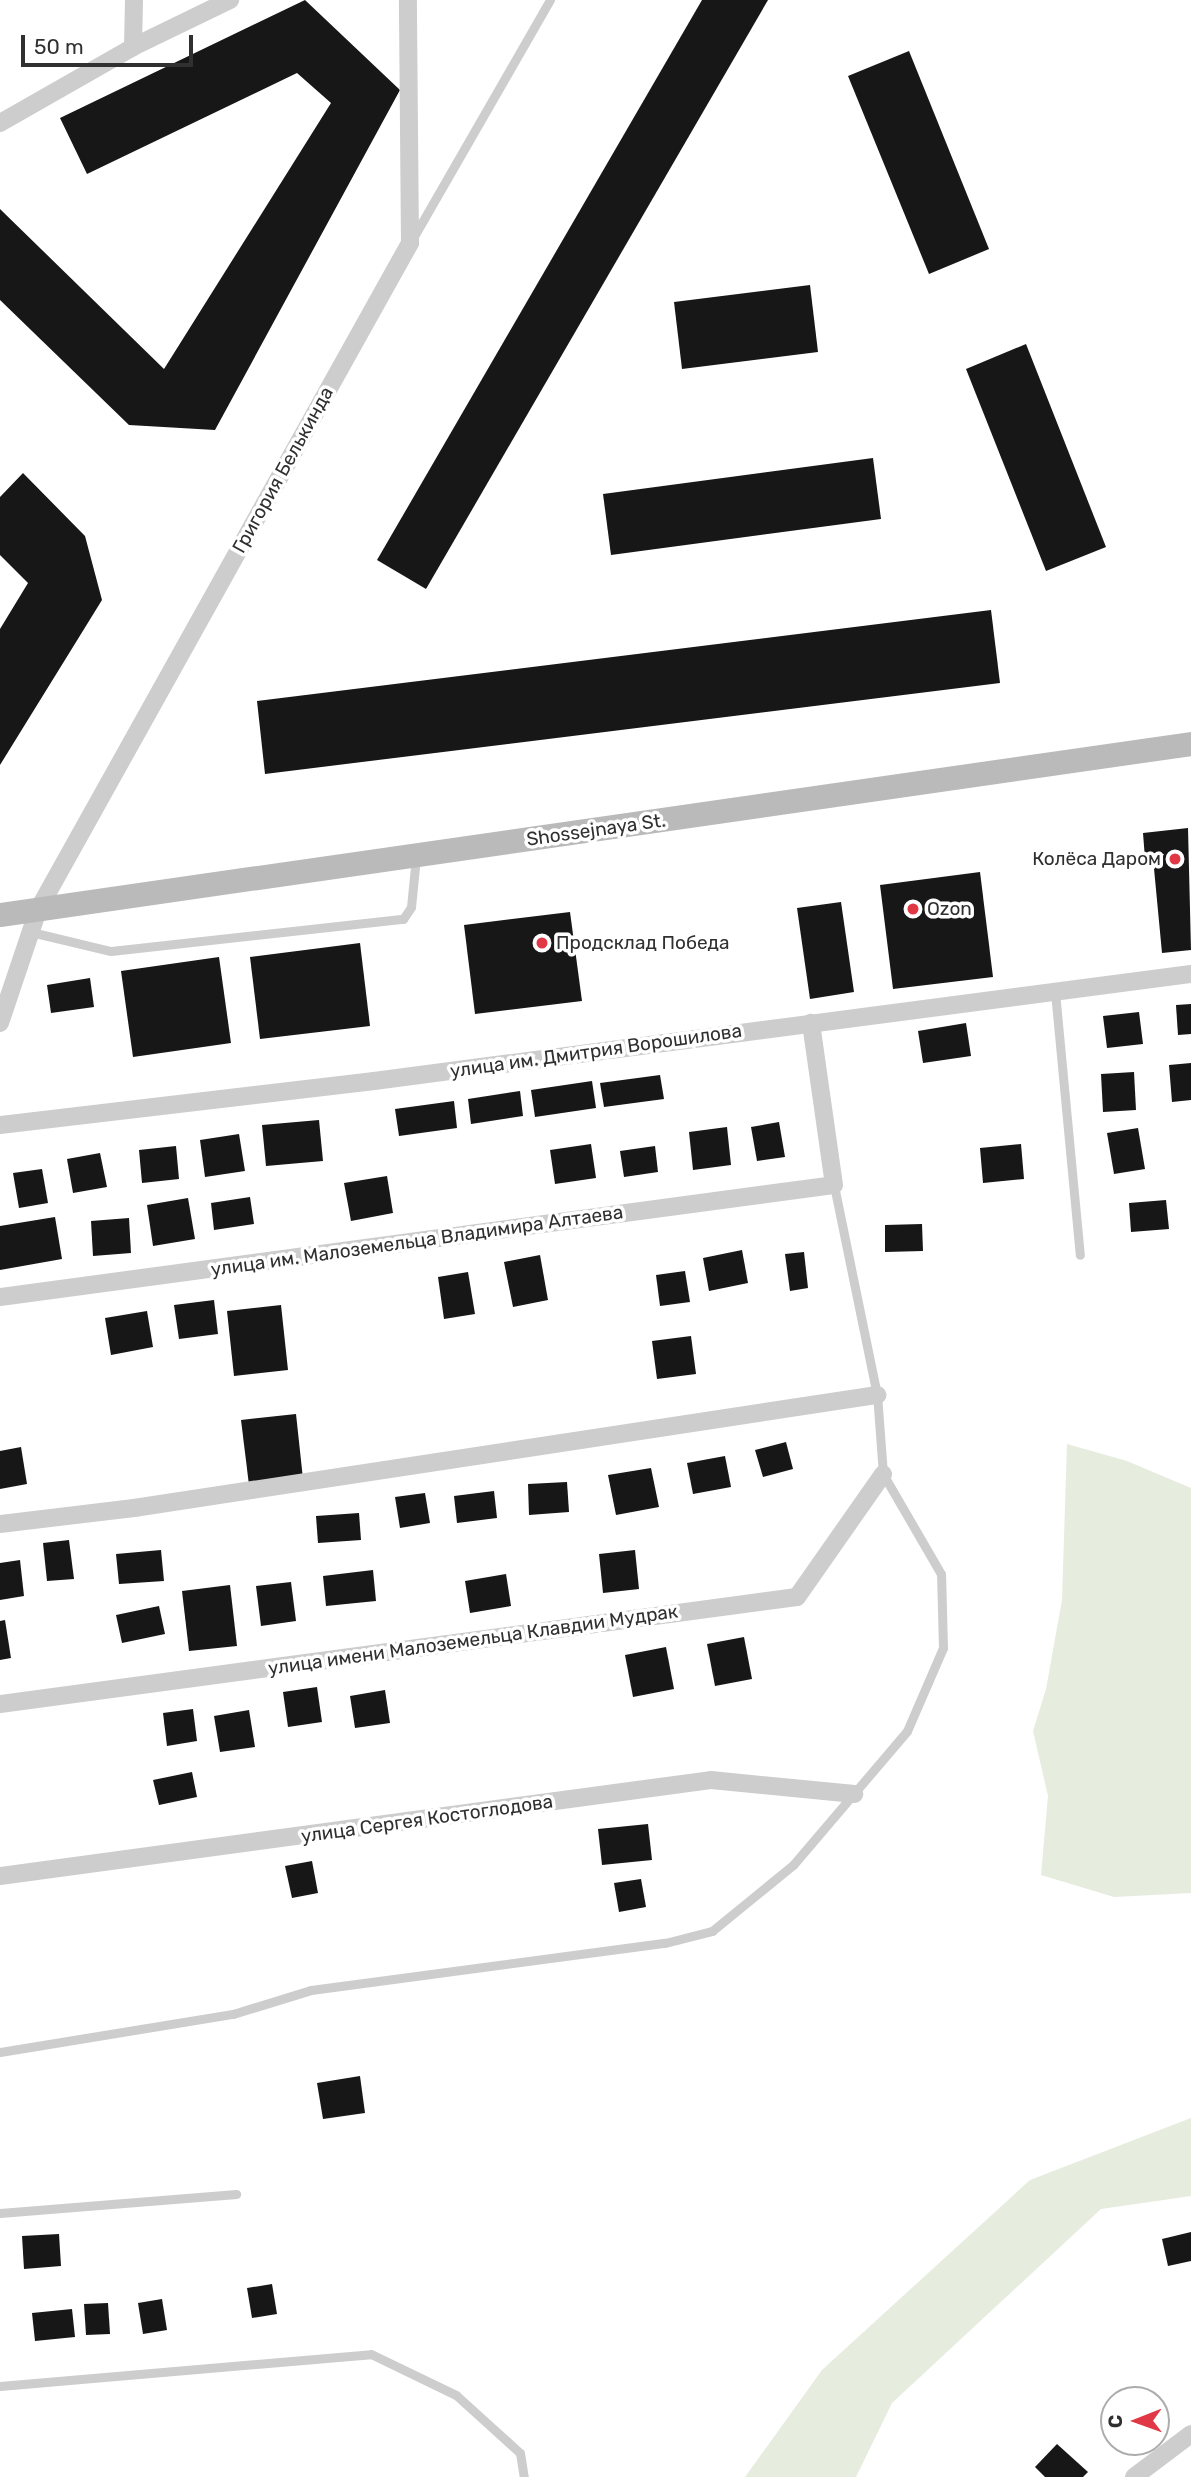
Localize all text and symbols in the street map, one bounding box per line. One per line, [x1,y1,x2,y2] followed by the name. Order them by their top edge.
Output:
[24,21,196,65] scale bar
[34,34,84,59] text: 50 m
[228,383,338,557] street label: Григория Белькинда
[525,809,667,851] street label: Shossejnaya St.
[1032,848,1161,870] place label: Колёса Даром
[1167,851,1183,867] marker: Колёса Даром
[927,898,972,920] place label: Ozon
[905,901,921,917] marker: Ozon
[556,932,729,954] place label: Продсклад Победа
[534,935,550,951] marker: Продсклад Победа
[449,1019,743,1083] street label: улица им. Дмитрия Ворошилова
[209,1201,625,1281] street label: улица им. Малоземельца Владимира Алтаева
[267,1600,679,1680] street label: улица имени Малоземельца Клавдии Мудрак
[300,1790,554,1848] street label: улица Сергея Костоглодова
[1100,2386,1170,2456] north arrow
[1104,2414,1127,2428] text: С

